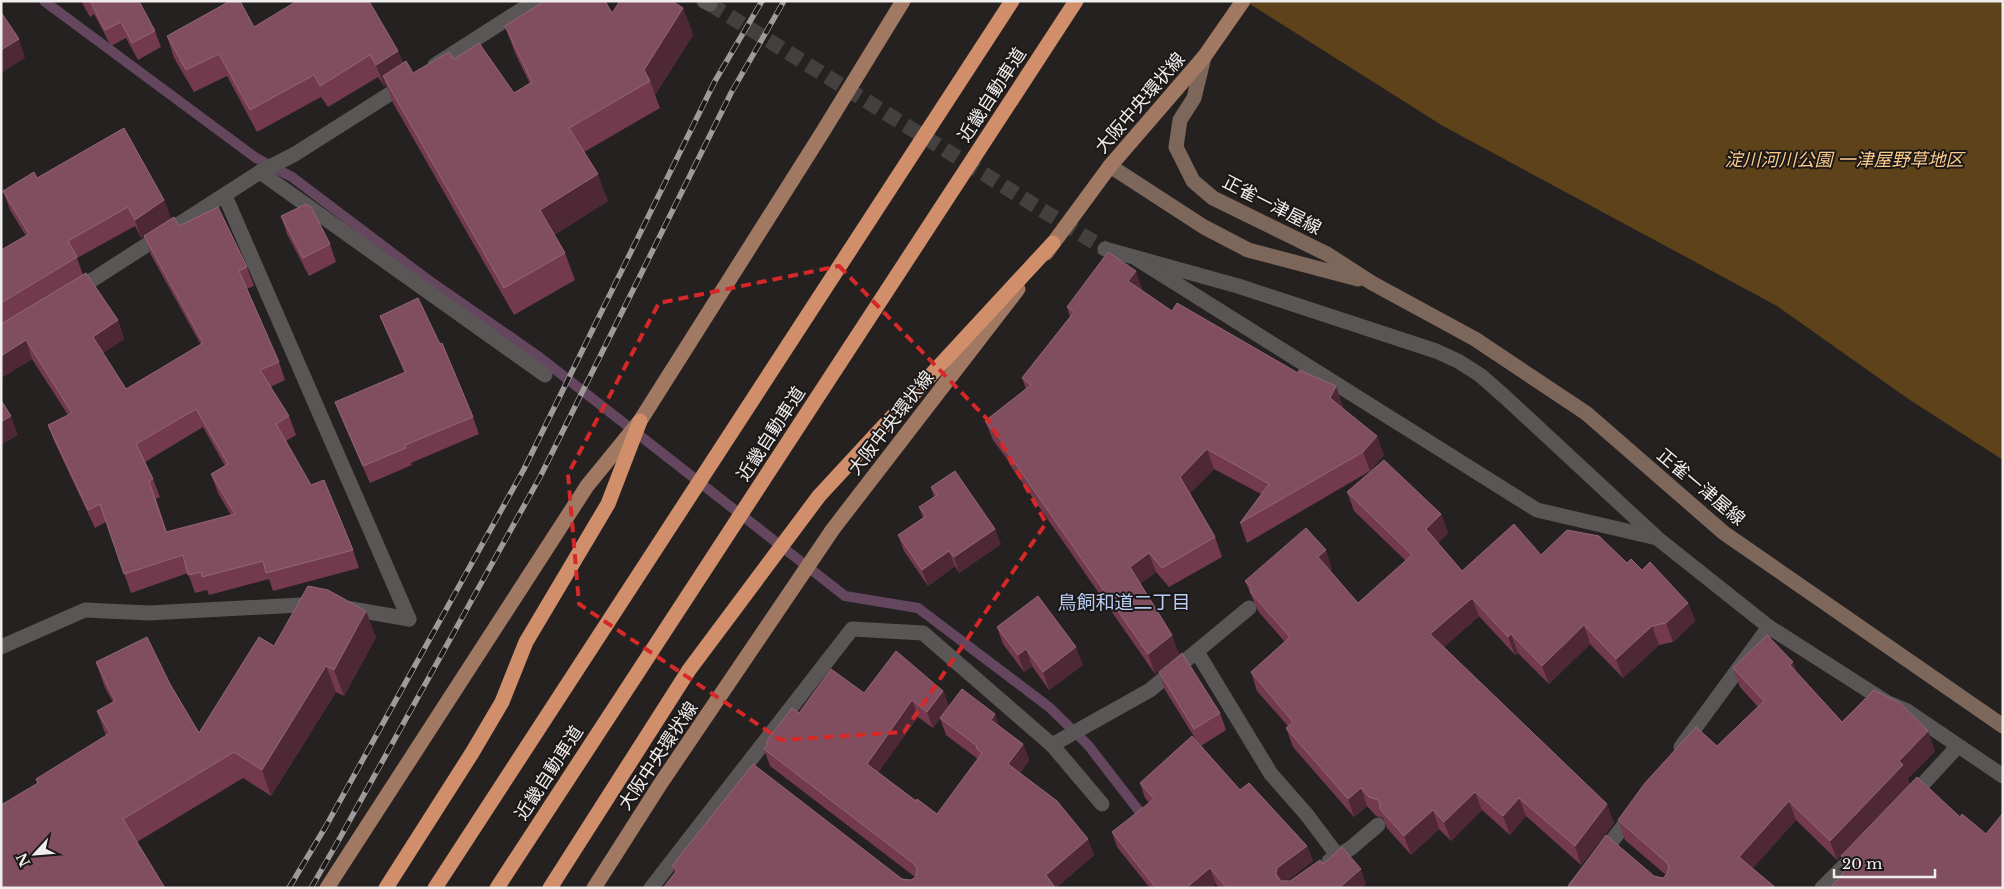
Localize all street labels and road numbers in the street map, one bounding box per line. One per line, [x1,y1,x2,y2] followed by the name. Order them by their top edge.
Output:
[953,44,1031,146] street label: 近畿自動車道
[1090,48,1190,158] street label: 大阪中央環状線
[1219,171,1325,239] street label: 正雀一津屋線
[844,367,938,479] street label: 大阪中央環状線
[732,383,810,485] street label: 近畿自動車道
[1653,444,1749,530] street label: 正雀一津屋線
[614,698,702,814] street label: 大阪中央環状線
[510,722,588,824] street label: 近畿自動車道

